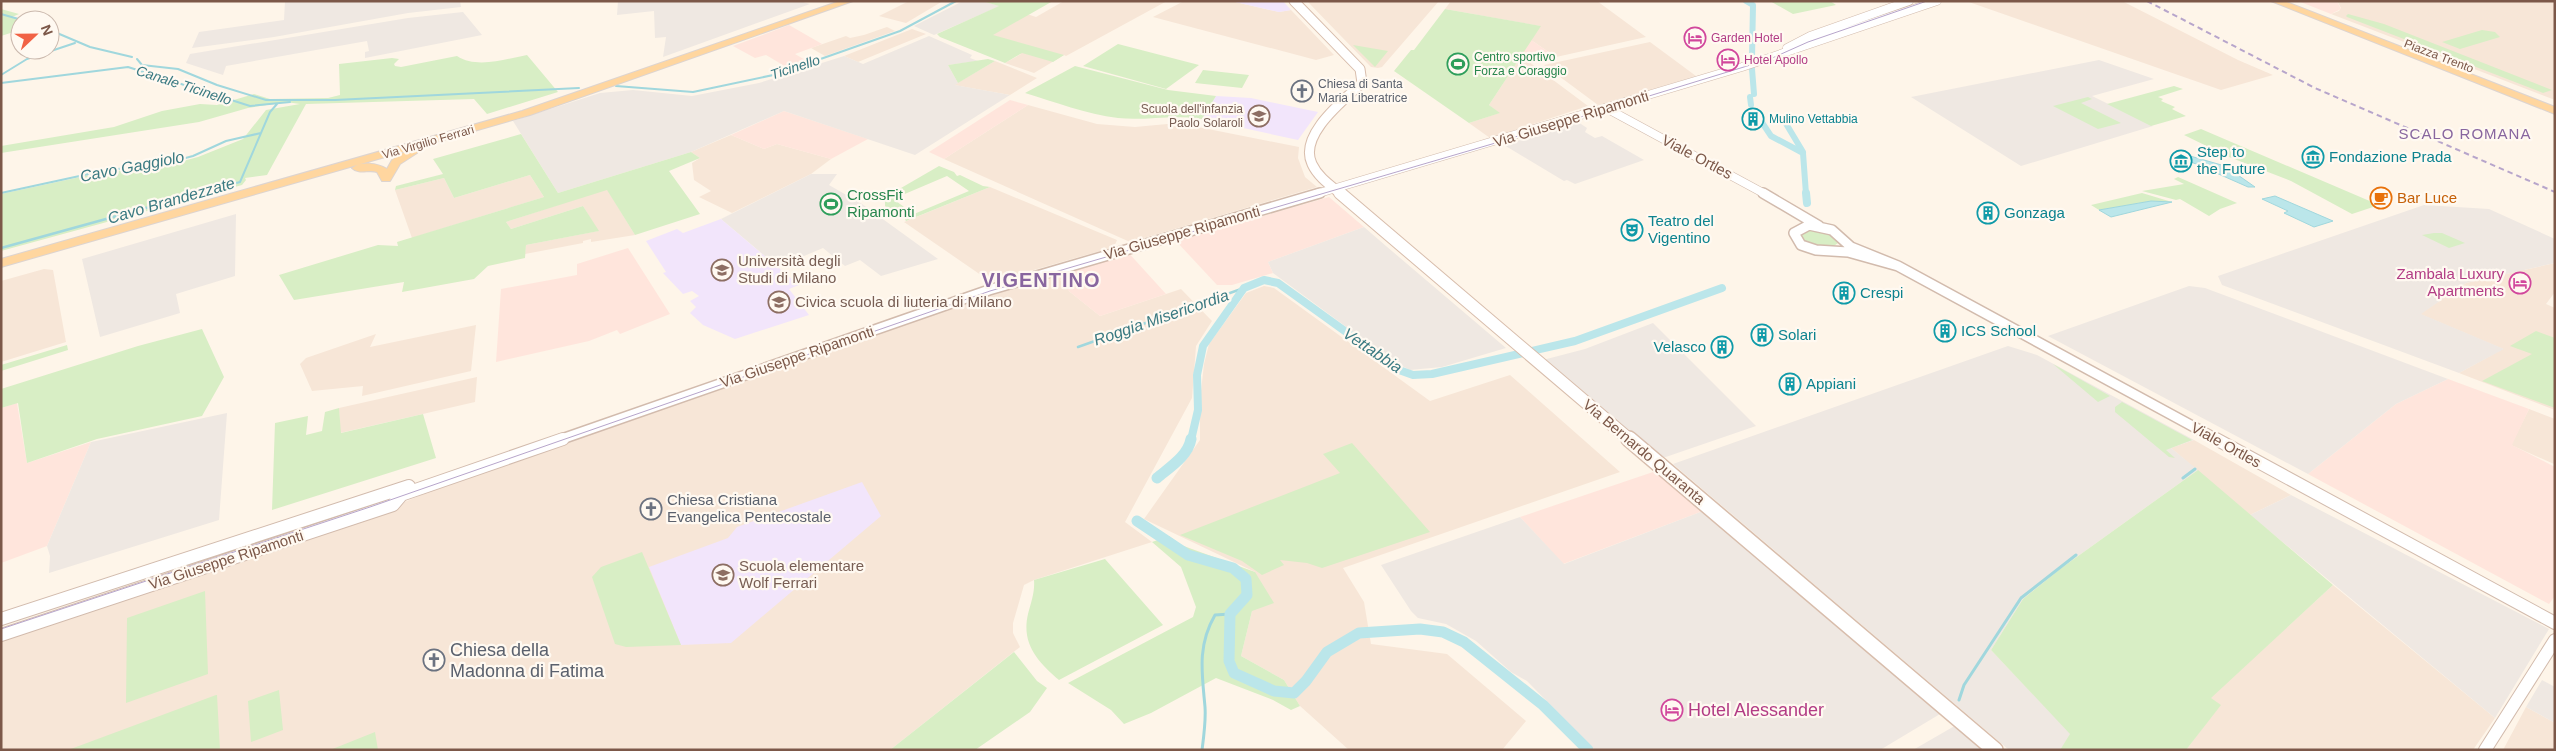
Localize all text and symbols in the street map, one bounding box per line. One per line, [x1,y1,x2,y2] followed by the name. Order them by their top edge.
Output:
[10,10,60,60] north arrow
[38,22,56,38] text: N
[1683,26,1707,50] hotel icon: Garden Hotel
[1711,31,1782,45] place label: Garden Hotel
[2402,36,2476,76] street label: Piazza Trento
[1716,48,1740,72] hotel icon: Hotel Apollo
[1474,50,1567,78] place label: Centro sportivo Forza e Coraggio
[768,51,822,83] water label: Ticinello
[1446,52,1470,76] sports icon: Centro sportivo Forza e Coraggio
[1744,53,1808,67] place label: Hotel Apollo
[134,62,234,108] water label: Canale Ticinello
[1318,77,1408,105] place label: Chiesa di Santa Maria Liberatrice
[1290,79,1314,103] church icon: Chiesa di Santa Maria Liberatrice
[1491,87,1651,150] street label: Via Giuseppe Ripamonti
[1141,102,1243,130] place label: Scuola dell'infanzia Paolo Solaroli
[1247,104,1271,128] school or university icon: Scuola dell'infanzia Paolo Solaroli
[1741,107,1765,131] building icon: Mulino Vettabbia
[1769,112,1858,126] place label: Mulino Vettabbia
[380,122,476,162] street label: Via Virgilio Ferrari
[2399,125,2531,142] district label: SCALO ROMANA
[1659,131,1735,182] street label: Viale Ortles
[2197,143,2265,177] place label: Step to the Future
[2301,145,2325,169] museum icon: Fondazione Prada
[79,148,186,185] water label: Cavo Gaggiolo
[2329,148,2452,165] place label: Fondazione Prada
[2169,149,2193,173] museum icon: Step to the Future
[106,174,237,227] water label: Cavo Brandezzate
[847,186,915,220] place label: CrossFit Ripamonti
[2369,186,2393,210] cafe icon: Bar Luce
[2397,189,2457,206] place label: Bar Luce
[819,192,843,216] sports icon: CrossFit Ripamonti
[1976,201,2000,225] building icon: Gonzaga
[1102,202,1262,263] street label: Via Giuseppe Ripamonti
[2004,204,2066,221] place label: Gonzaga
[1648,212,1714,246] place label: Teatro del Vigentino
[1620,218,1644,242] theatre icon: Teatro del Vigentino
[738,252,841,286] place label: Università degli Studi di Milano
[710,258,734,282] school or university icon: Università degli Studi di Milano
[2396,265,2504,299] place label: Zambala Luxury Apartments
[981,269,1101,291] district label: VIGENTINO
[2508,271,2532,295] hotel icon: Zambala Luxury Apartments
[1832,281,1856,305] building icon: Crespi
[1860,284,1903,301] place label: Crespi
[1092,286,1231,349] water label: Roggia Misericordia
[767,290,791,314] school or university icon: Civica scuola di liuteria di Milano
[795,293,1012,310] place label: Civica scuola di liuteria di Milano
[1933,319,1957,343] building icon: ICS School
[718,322,876,391] street label: Via Giuseppe Ripamonti
[1961,322,2036,339] place label: ICS School
[1750,323,1774,347] building icon: Solari
[1340,325,1405,376] water label: Vettabbia
[1778,326,1816,343] place label: Solari
[1710,335,1734,359] building icon: Velasco
[1653,338,1706,355] place label: Velasco
[1778,372,1802,396] building icon: Appiani
[1806,375,1856,392] place label: Appiani
[1580,396,1709,508] street label: Via Bernardo Quaranta
[2188,418,2264,471] street label: Viale Ortles
[667,491,831,525] place label: Chiesa Cristiana Evangelica Pentecostale
[639,497,663,521] church icon: Chiesa Cristiana Evangelica Pentecostale
[146,526,305,593] street label: Via Giuseppe Ripamonti
[739,557,864,591] place label: Scuola elementare Wolf Ferrari
[711,563,735,587] school or university icon: Scuola elementare Wolf Ferrari
[450,640,605,681] place label: Chiesa della Madonna di Fatima
[422,648,446,672] church icon: Chiesa della Madonna di Fatima
[1660,698,1684,722] hotel icon: Hotel Alessander
[1688,700,1824,720] place label: Hotel Alessander

